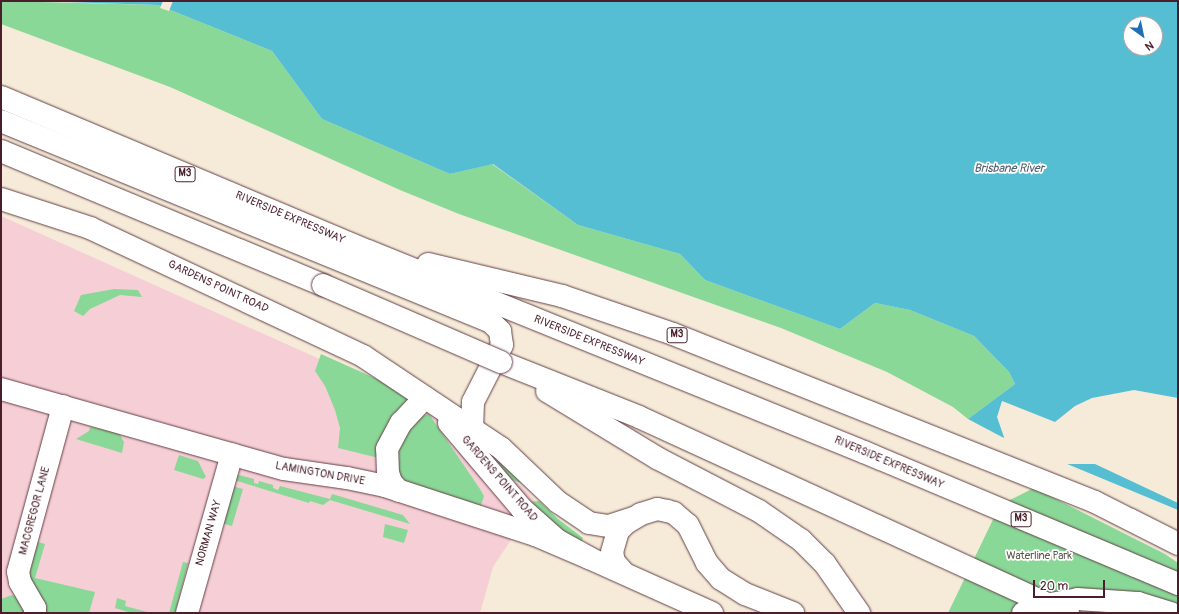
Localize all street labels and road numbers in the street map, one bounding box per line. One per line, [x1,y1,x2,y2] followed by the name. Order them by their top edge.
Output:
[174,166,196,182] road number: M3
[233,189,347,247] street label: RIVERSIDE EXPRESSWAY
[166,258,270,316] street label: GARDENS POINT ROAD
[532,313,646,369] street label: RIVERSIDE EXPRESSWAY
[666,327,688,343] road number: M3
[458,433,540,525] street label: GARDENS POINT ROAD
[832,434,946,492] street label: RIVERSIDE EXPRESSWAY
[274,460,366,488] street label: LAMINGTON DRIVE
[17,465,53,557] street label: MACGREGOR LANE
[193,499,225,567] street label: NORMAN WAY
[1010,511,1032,527] road number: M3

